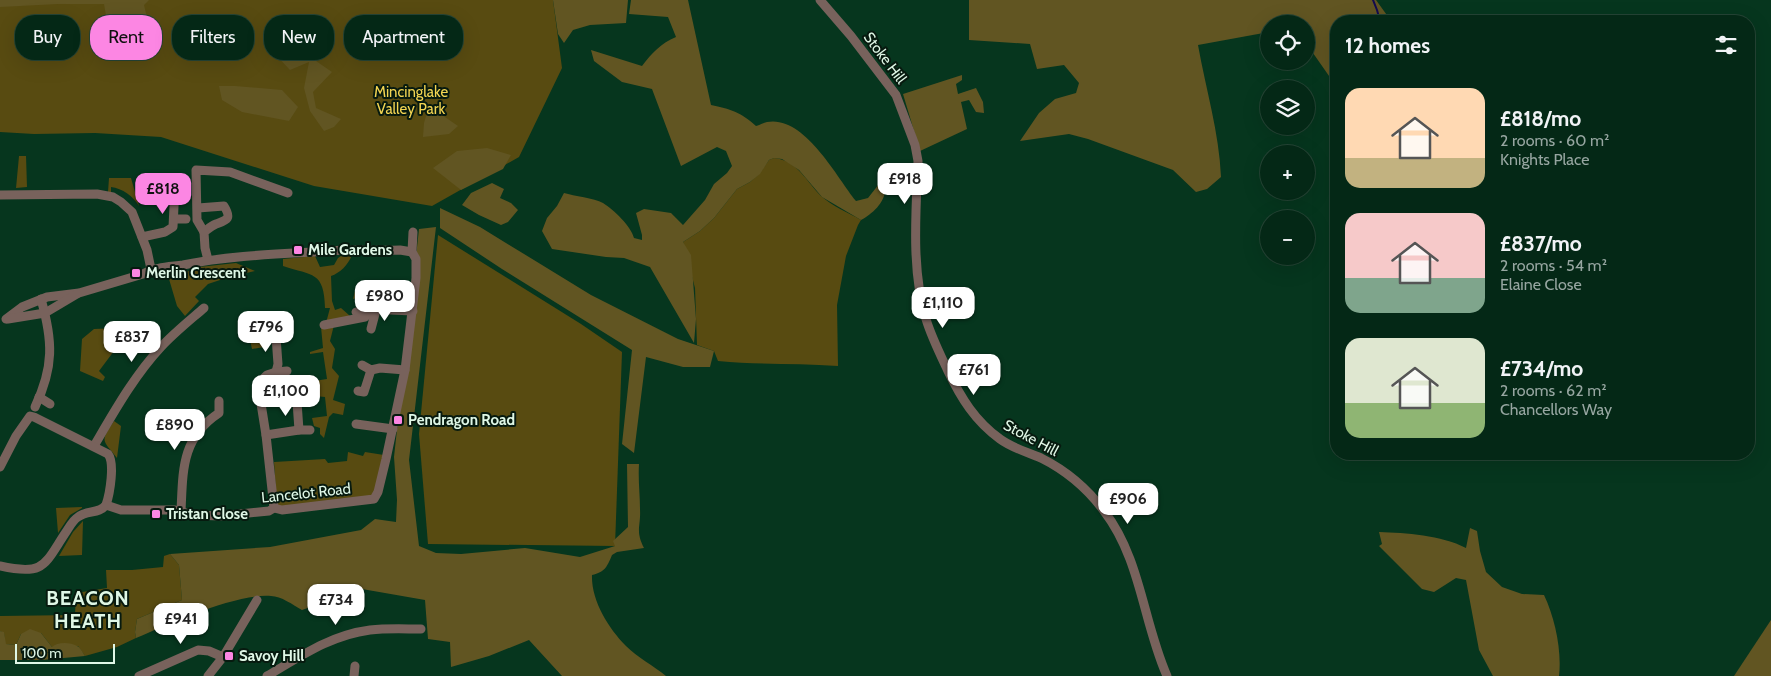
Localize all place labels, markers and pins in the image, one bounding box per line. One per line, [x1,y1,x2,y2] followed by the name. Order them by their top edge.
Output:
[875,162,935,205] pin: £918
[133,172,193,215] pin: £818
[308,241,392,259] place label: Mile Gardens
[292,244,304,256] marker: Mile Gardens
[146,264,246,282] place label: Merlin Crescent
[130,267,142,279] marker: Merlin Crescent
[355,280,415,322] pin: £980
[902,286,984,329] pin: £1,110
[236,310,296,353] pin: £796
[102,320,162,363] pin: £837
[944,354,1004,396] pin: £761
[245,374,327,417] pin: £1,100
[145,408,205,451] pin: £890
[408,411,515,429] place label: Pendragon Road
[392,414,404,426] marker: Pendragon Road
[1098,482,1158,525] pin: £906
[166,505,248,523] place label: Tristan Close
[150,508,162,520] marker: Tristan Close
[306,584,366,626] pin: £734
[151,602,211,645] pin: £941
[239,647,304,665] place label: Savoy Hill
[223,650,235,662] marker: Savoy Hill

